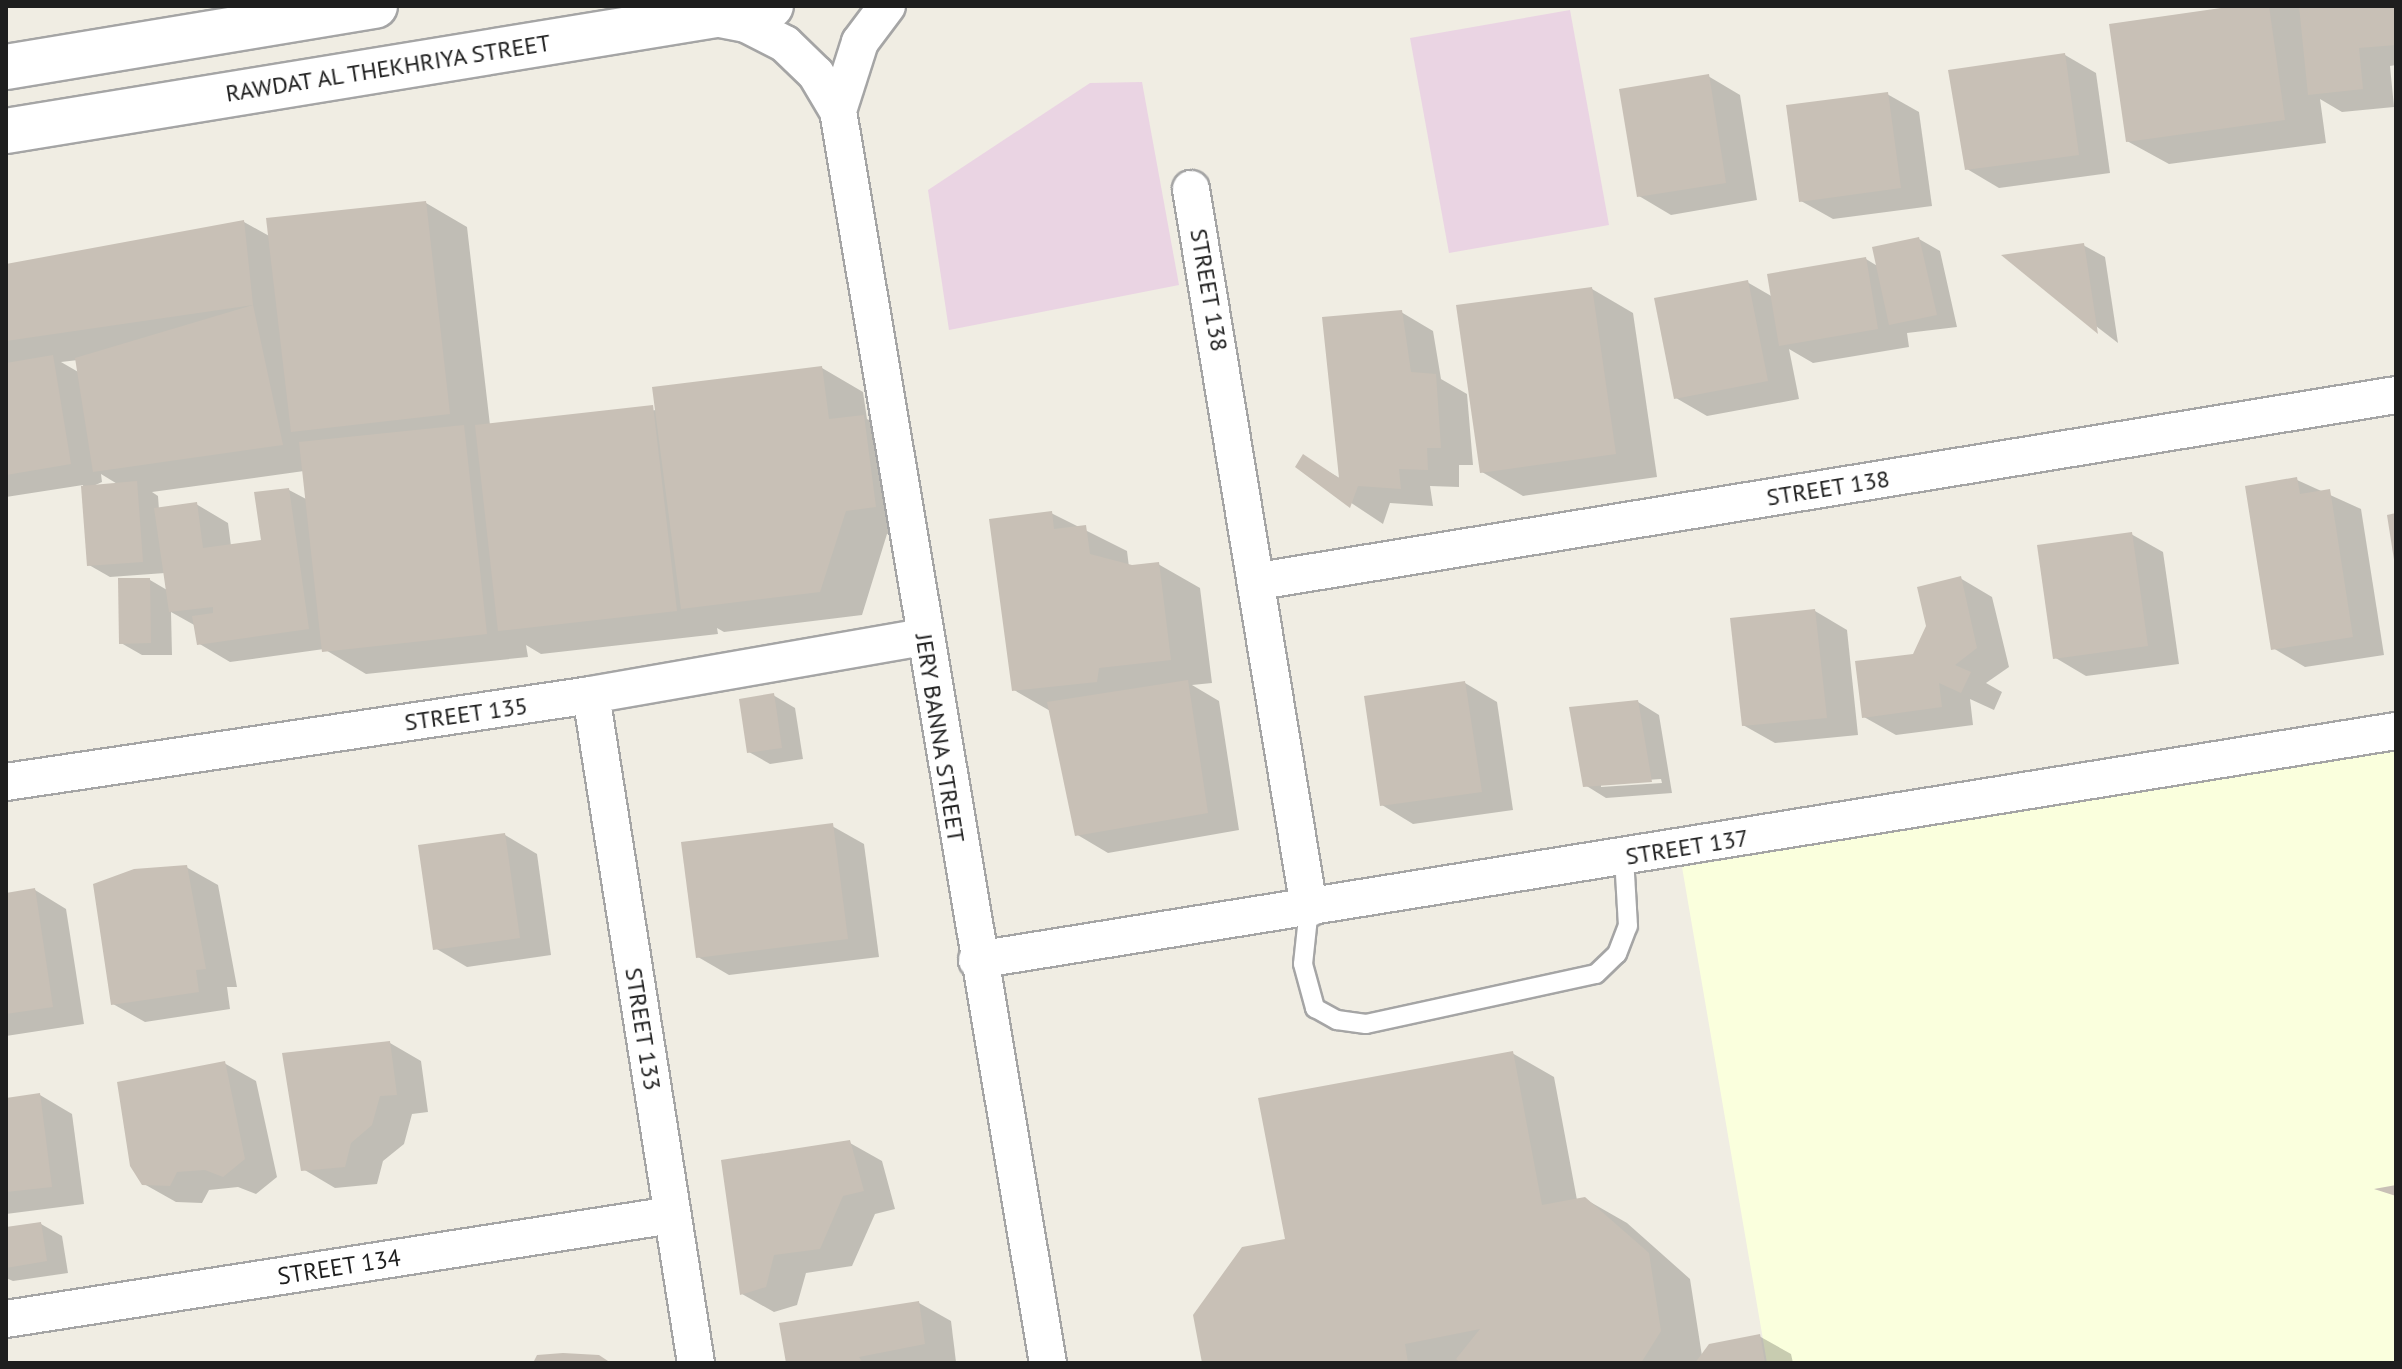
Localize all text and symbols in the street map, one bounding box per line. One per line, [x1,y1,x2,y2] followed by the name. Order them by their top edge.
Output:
[221,28,555,108] street label: RAWDAT AL THEKHRIYA STREET
[1184,226,1234,354] street label: STREET 138
[1764,464,1892,512] street label: STREET 138
[909,631,971,845] street label: JERY BANNA STREET
[402,691,530,737] street label: STREET 135
[1623,823,1751,871] street label: STREET 137
[619,965,667,1093] street label: STREET 133
[275,1243,403,1291] street label: STREET 134

